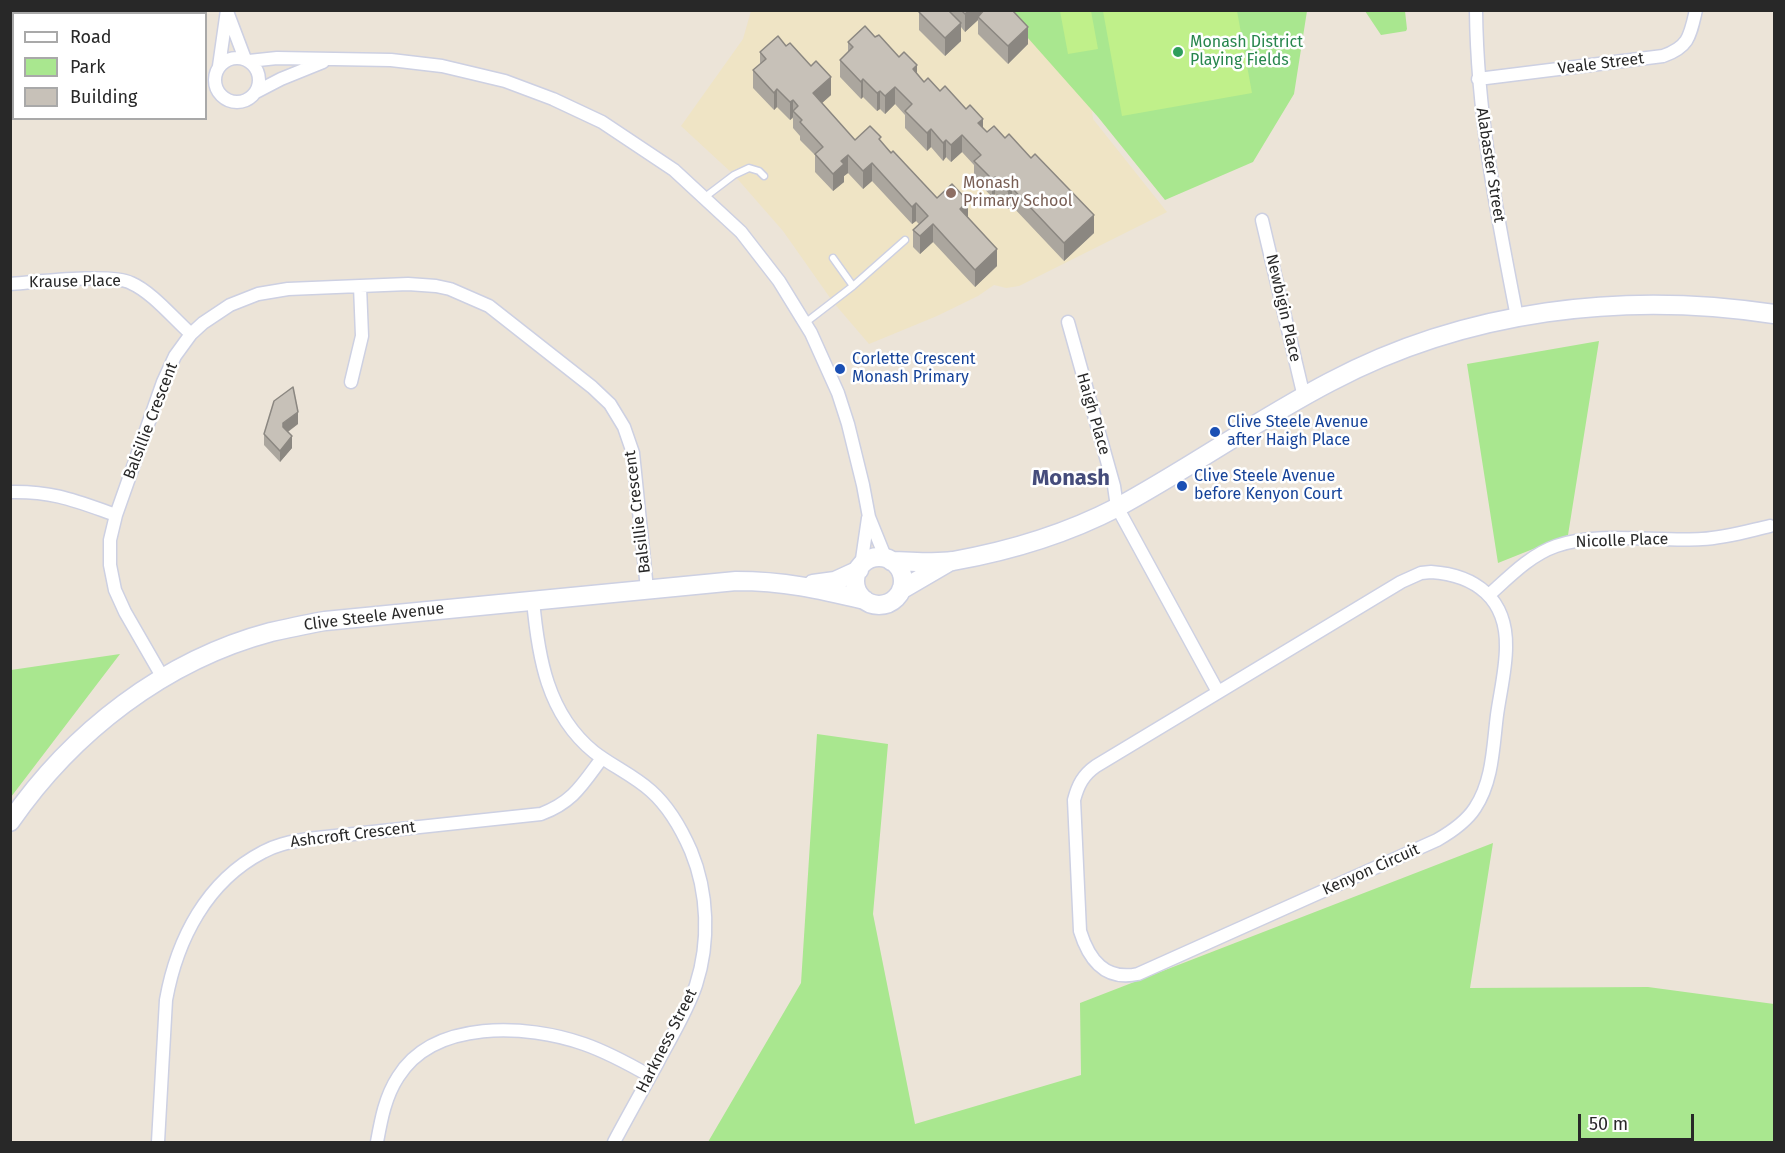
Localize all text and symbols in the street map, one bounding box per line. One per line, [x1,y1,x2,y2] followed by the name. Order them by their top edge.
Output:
[12,12,207,120] legend
[70,26,112,48] text: Road
[1190,33,1303,71] place label: Monash District Playing Fields
[1171,45,1185,59] marker: Monash District Playing Fields
[1557,49,1645,79] street label: Veale Street
[70,56,105,78] text: Park
[70,86,137,108] text: Building
[1471,106,1509,224] street label: Alabaster Street
[963,174,1072,212] place label: Monash Primary School
[944,186,958,200] marker: Monash Primary School
[1261,252,1305,364] street label: Newbigin Place
[29,272,121,292] street label: Krause Place
[852,350,976,388] place label: Corlette Crescent Monash Primary
[120,360,182,482] street label: Balsillie Crescent
[833,362,847,376] marker: Corlette Crescent Monash Primary
[1072,371,1114,457] street label: Haigh Place
[1227,413,1368,451] place label: Clive Steele Avenue after Haigh Place
[1208,425,1222,439] marker: Clive Steele Avenue after Haigh Place
[621,449,655,575] street label: Balsillie Crescent
[1032,466,1110,492] district label: Monash
[1194,467,1343,505] place label: Clive Steele Avenue before Kenyon Court
[1175,479,1189,493] marker: Clive Steele Avenue before Kenyon Court
[1575,530,1669,552] street label: Nicolle Place
[303,599,445,635] street label: Clive Steele Avenue
[289,818,417,852] street label: Ashcroft Crescent
[1319,840,1423,900] street label: Kenyon Circuit
[632,986,702,1096] street label: Harkness Street
[1581,1102,1696,1140] scale bar
[1589,1113,1628,1135] text: 50 m

